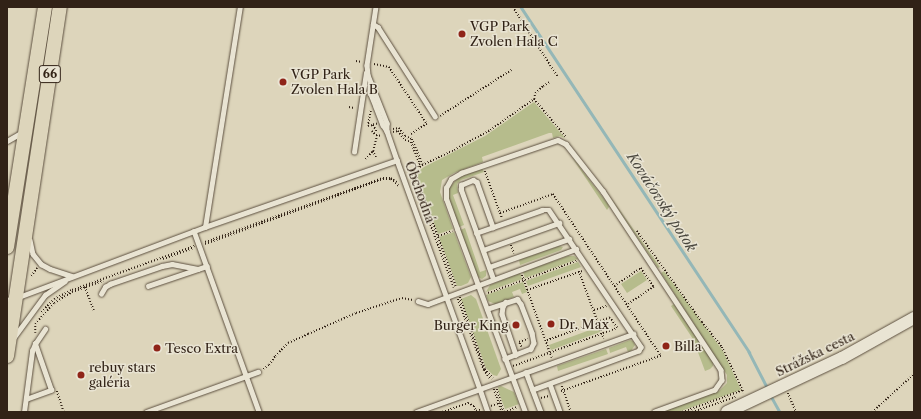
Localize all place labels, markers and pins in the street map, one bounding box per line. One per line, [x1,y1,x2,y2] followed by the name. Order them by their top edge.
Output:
[470,19,558,50] place label: VGP Park Zvolen Hala C
[457,29,467,39] marker: VGP Park Zvolen Hala C
[291,67,378,98] place label: VGP Park Zvolen Hala B
[278,77,288,87] marker: VGP Park Zvolen Hala B
[559,316,609,332] place label: Dr. Max
[433,317,508,333] place label: Burger King
[546,319,556,329] marker: Dr. Max
[511,320,521,330] marker: Burger King
[674,338,702,354] place label: Billa
[165,340,238,356] place label: Tesco Extra
[661,341,671,351] marker: Billa
[152,343,162,353] marker: Tesco Extra
[89,360,156,391] place label: rebuy stars galéria
[76,370,86,380] marker: rebuy stars galéria

